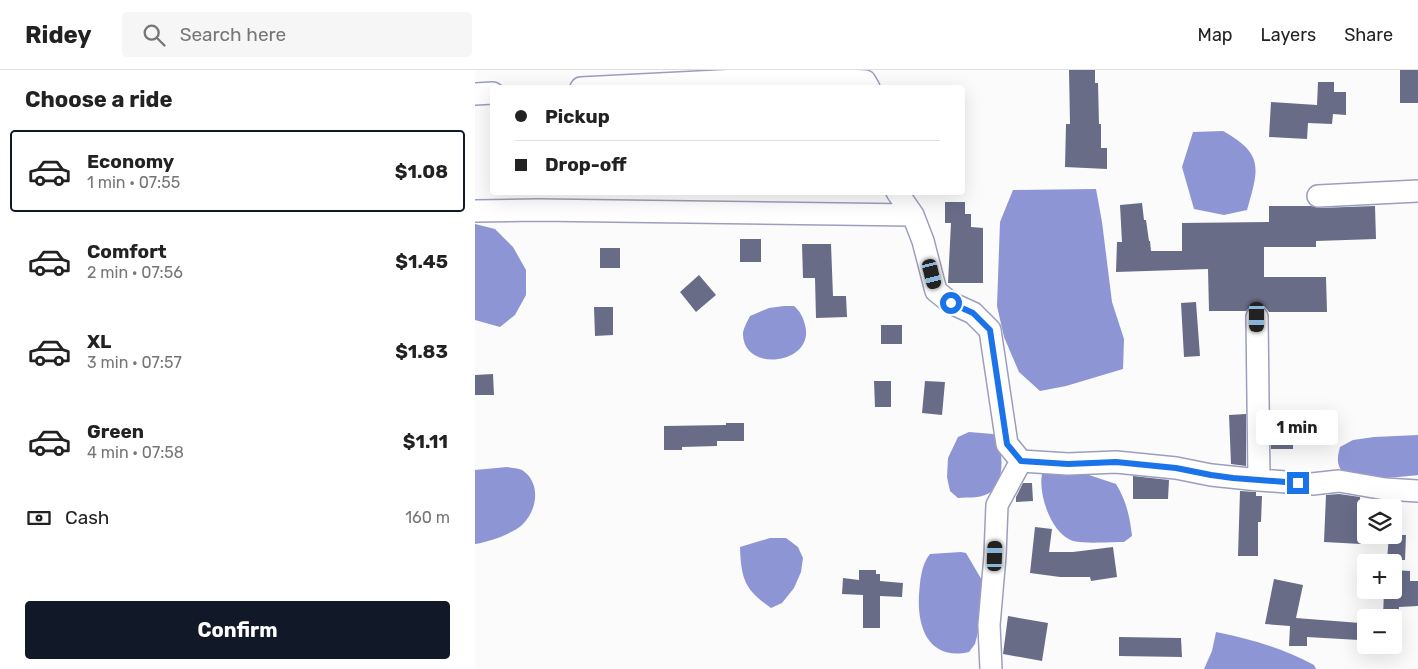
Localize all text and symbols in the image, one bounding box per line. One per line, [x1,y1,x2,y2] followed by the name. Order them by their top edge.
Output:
[122,12,472,57] search box
[25,21,92,49] text: Ridey
[140,21,168,49] icon: search
[180,23,286,46] text: Search here
[1198,24,1233,46] text: Map
[1261,24,1316,46] text: Layers
[1344,24,1393,46] text: Share
[25,86,172,113] text: Choose a ride
[545,105,610,128] text: Pickup
[27,149,72,194] icon: car
[87,150,174,173] text: Economy
[545,153,627,176] text: Drop-off
[395,160,448,183] text: $1.08
[87,173,180,192] text: 1 min · 07:55
[27,239,72,284] icon: car
[87,240,167,263] text: Comfort
[395,250,448,273] text: $1.45
[921,258,942,290] car
[87,263,183,282] text: 2 min · 07:56
[940,292,962,314] route start
[1249,302,1264,332] car
[27,329,72,374] icon: car
[87,330,111,353] text: XL
[395,340,448,363] text: $1.83
[87,353,182,372] text: 3 min · 07:57
[1257,410,1339,446] callout: 1 min
[1277,418,1317,437] text: 1 min
[27,419,72,464] icon: car
[87,420,144,443] text: Green
[403,430,448,453] text: $1.11
[87,443,184,462] text: 4 min · 07:58
[1287,472,1309,494] route end
[1357,499,1402,654] map controls
[1357,499,1402,544] button: layers
[25,504,53,532] icon: cash
[65,506,109,529] text: Cash
[405,508,450,527] text: 160 m
[986,541,1003,571] car
[1357,554,1402,599] button: +
[25,601,450,659] button: Confirm
[1357,609,1402,654] button: −

